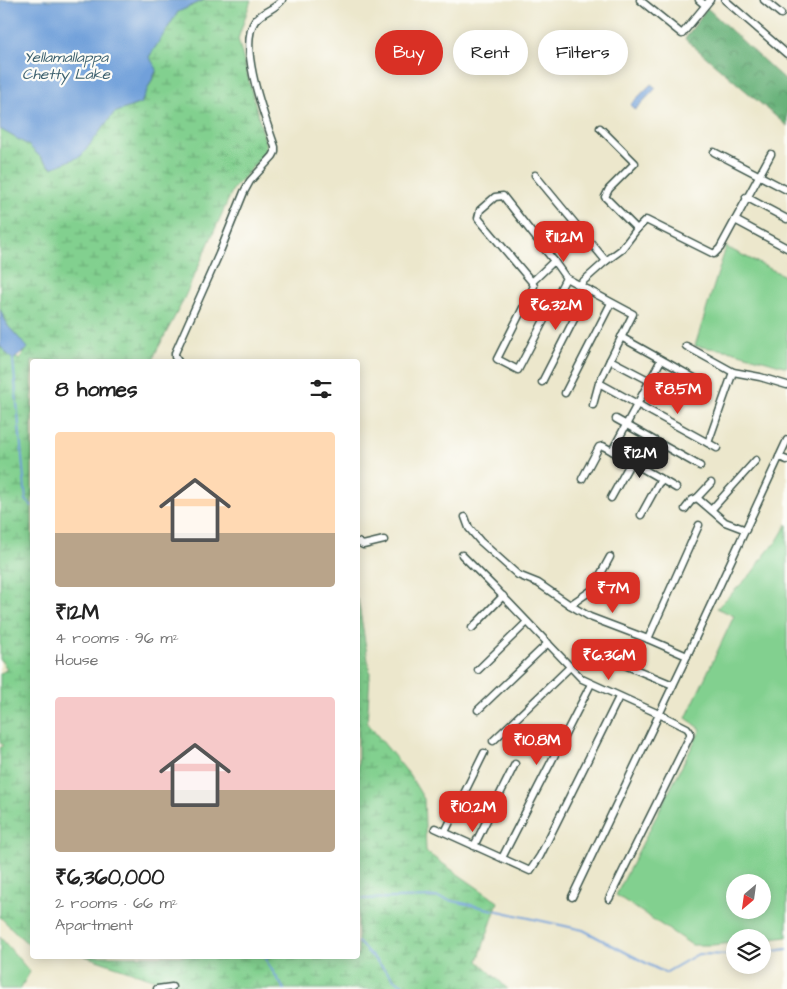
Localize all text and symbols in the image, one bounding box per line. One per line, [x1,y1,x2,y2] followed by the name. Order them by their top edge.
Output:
[375,30,443,75] chip: Buy
[453,30,528,75] chip: Rent
[538,30,628,75] chip: Filters
[22,47,111,86] water label: Yellamallappa Chetty Lake
[523,220,605,263] pin: ₹11.2M
[545,226,583,248] text: ₹11.2M
[515,288,597,331] pin: ₹6.32M
[530,294,582,316] text: ₹6.32M
[643,372,713,415] pin: ₹8.5M
[55,375,137,404] text: 8 homes
[307,375,335,403] icon: filters
[655,378,701,400] text: ₹8.5M
[610,436,670,479] pin: ₹12M
[623,442,657,464] text: ₹12M
[150,465,240,555] icon: home
[589,572,637,614] pin: ₹7M
[597,577,629,599] text: ₹7M
[55,598,99,627] text: ₹12M
[55,627,179,649] text: 4 rooms · 96 m²
[568,638,650,681] pin: ₹6.36M
[583,644,635,666] text: ₹6.36M
[55,649,99,671] text: House
[496,724,578,766] pin: ₹10.8M
[513,729,561,751] text: ₹10.8M
[150,730,240,820] icon: home
[432,790,514,833] pin: ₹10.2M
[450,796,496,818] text: ₹10.2M
[55,863,165,892] text: ₹6,360,000
[726,874,771,919] north arrow
[726,874,771,974] map controls
[55,892,178,914] text: 2 rooms · 66 m²
[55,914,133,936] text: Apartment
[726,929,771,974] button: layers

